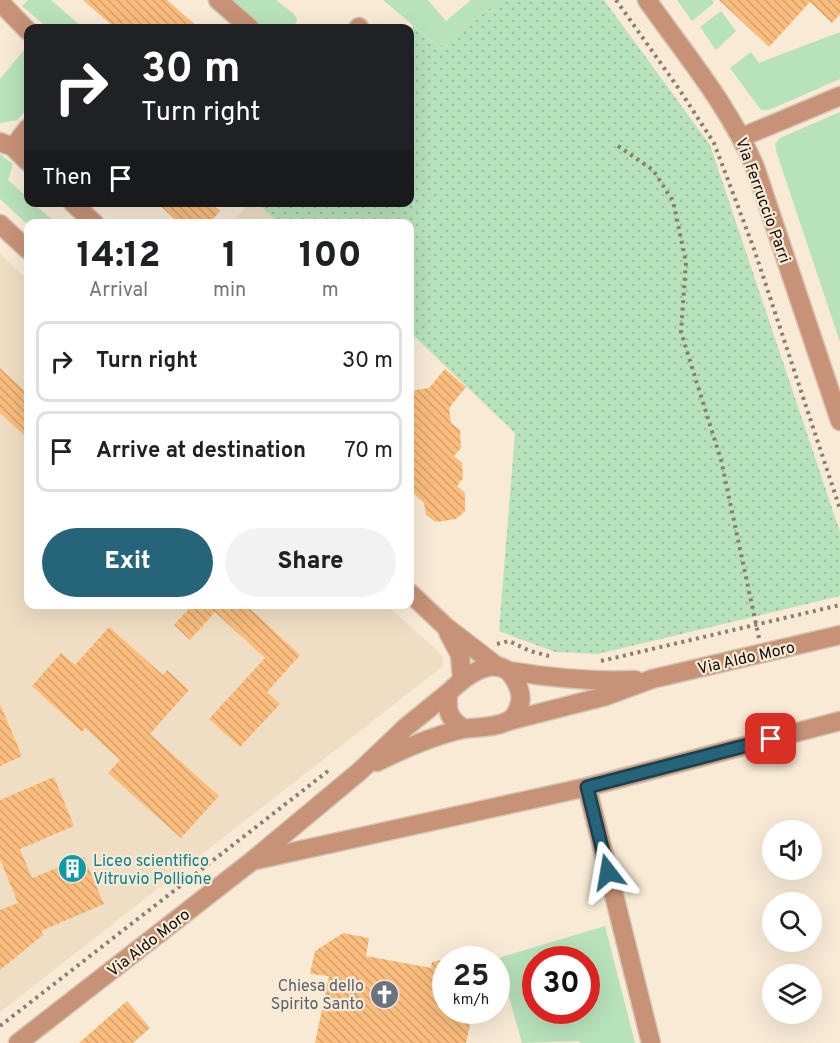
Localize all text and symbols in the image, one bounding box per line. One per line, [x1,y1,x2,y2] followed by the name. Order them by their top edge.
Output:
[141,44,240,97] text: 30 m
[42,48,120,126] icon: right
[141,96,260,130] text: Turn right
[730,135,794,266] street label: Via Ferruccio Parri
[104,162,137,195] icon: arrive
[42,165,92,192] text: Then
[76,234,161,280] text: 14:12
[222,234,237,280] text: 1
[299,234,362,280] text: 100
[89,278,148,304] text: Arrival
[213,278,246,304] text: min
[322,278,339,304] text: m
[45,345,78,378] icon: right
[96,348,198,375] text: Turn right
[342,348,393,375] text: 30 m
[45,435,78,468] icon: arrive
[96,438,306,465] text: Arrive at destination
[344,438,393,465] text: 70 m
[42,528,213,597] button: Exit
[225,528,396,597] button: Share
[696,638,797,680] street label: Via Aldo Moro
[745,713,796,764] pin
[754,722,787,755] icon: arrive
[762,820,822,1024] map controls
[762,820,822,880] button: sound
[576,840,640,904] position arrow
[93,852,211,890] place label: Liceo scientifico Vitruvio Pollione
[56,853,88,885] building icon: Liceo scientifico Vitruvio Pollione
[762,892,822,952] button: search
[104,905,195,982] street label: Via Aldo Moro
[522,946,600,1024] speed limit sign: 30
[453,959,489,996] text: 25
[762,964,822,1024] button: layers
[271,977,364,1015] place label: Chiesa dello Spirito Santo
[369,978,401,1010] church icon: Chiesa dello Spirito Santo
[453,991,489,1010] text: km/h

